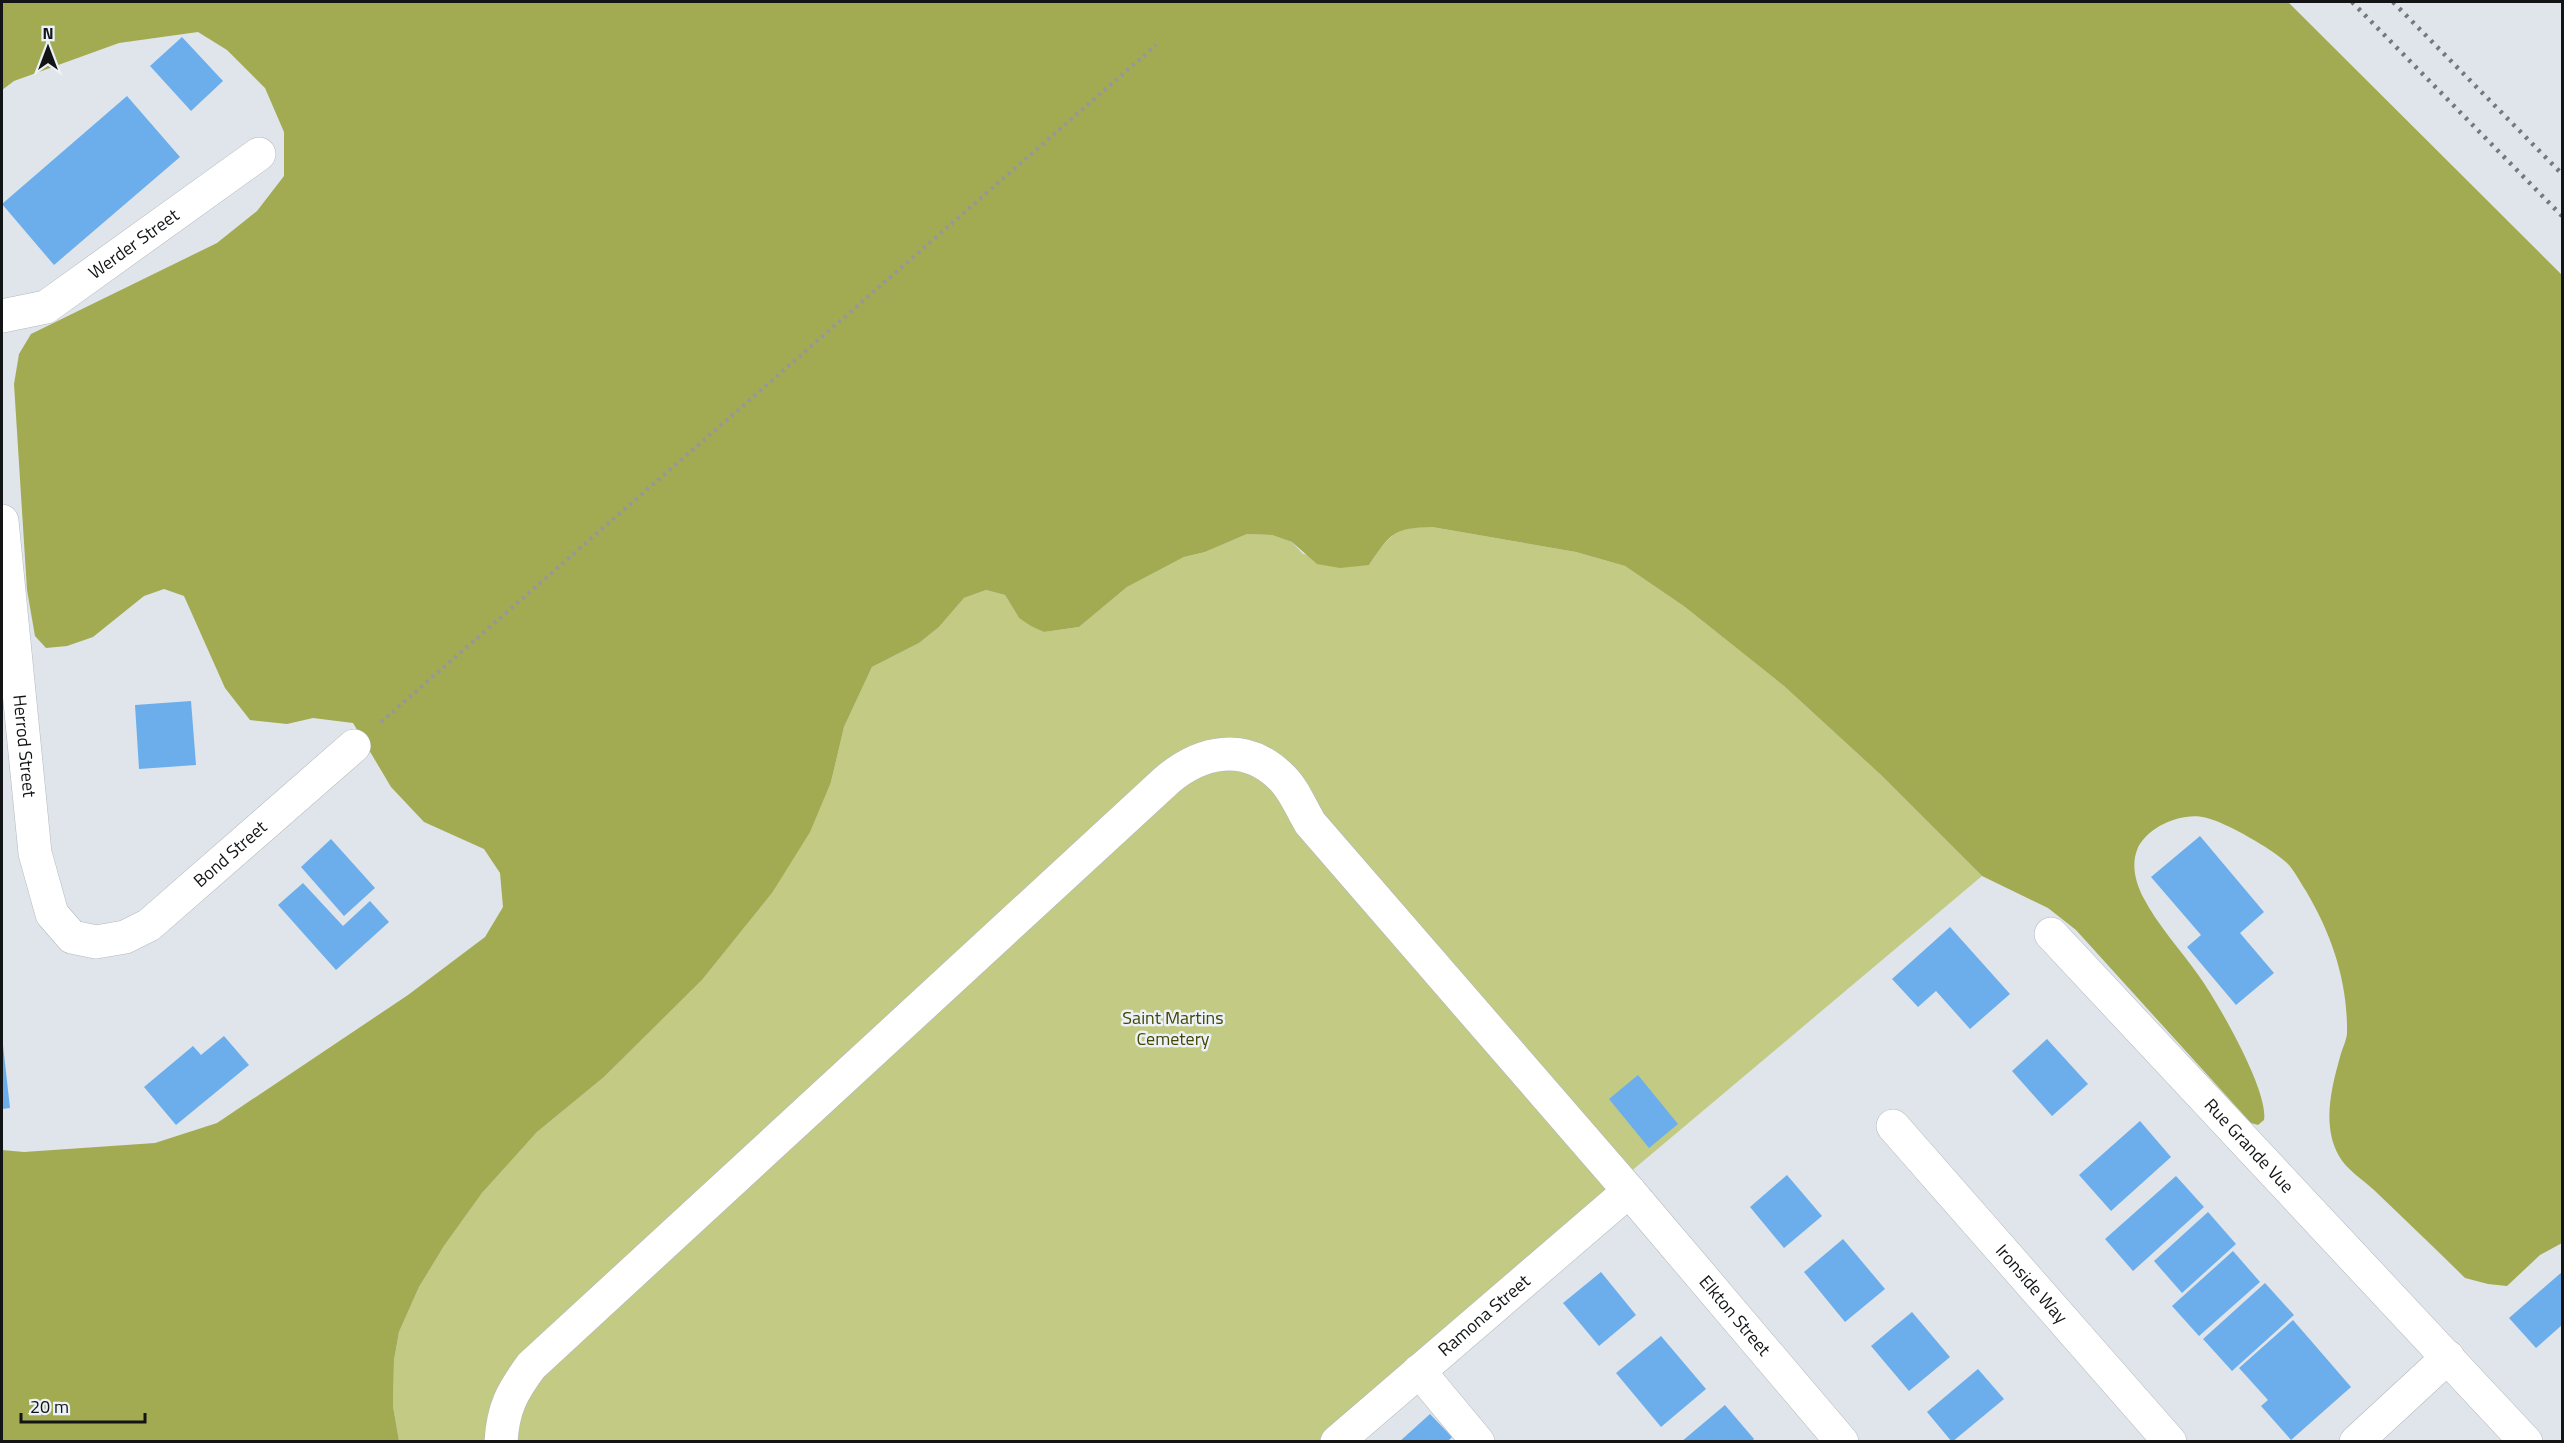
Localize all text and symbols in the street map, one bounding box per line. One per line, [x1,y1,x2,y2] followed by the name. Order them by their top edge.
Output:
[18,18,78,78] north arrow
[42,21,54,45] text: N
[83,201,185,285] street label: Werder Street
[6,693,43,799] street label: Herrod Street
[187,813,273,894] street label: Bond Street
[1122,1004,1224,1052] park label: Saint Martins Cemetery
[2198,1092,2301,1199] street label: Rue Grande Vue
[1989,1238,2074,1330] street label: Ironside Way
[1432,1267,1536,1363] street label: Ramona Street
[1693,1269,1778,1362] street label: Elkton Street
[21,1386,146,1424] scale bar
[30,1393,69,1420] text: 20 m

